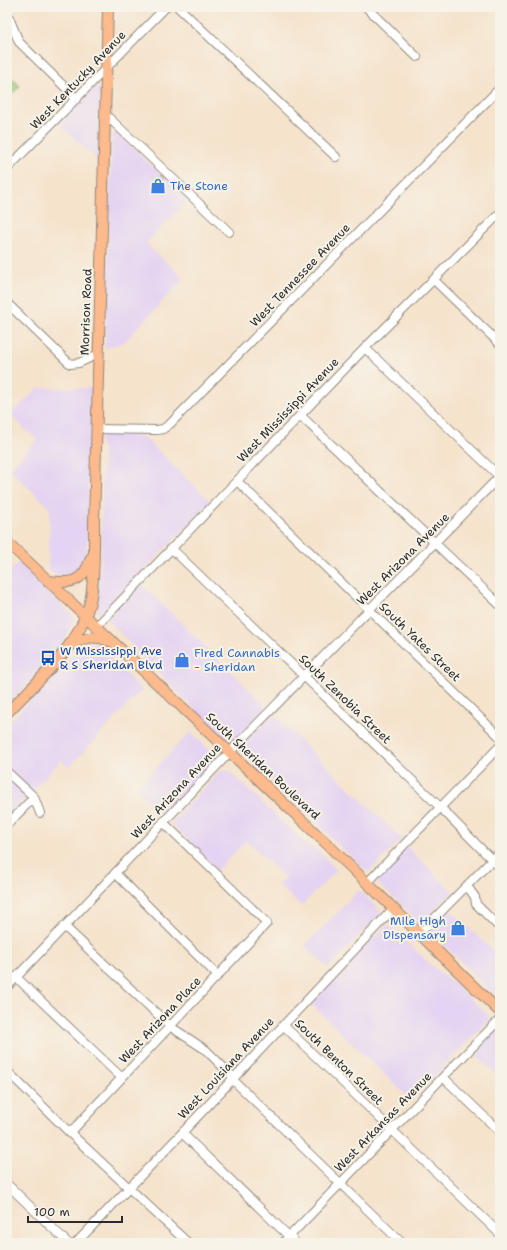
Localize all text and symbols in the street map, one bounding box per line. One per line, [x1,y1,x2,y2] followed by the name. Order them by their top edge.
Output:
[27,27,130,133] street label: West Kentucky Avenue
[149,177,167,195] shop icon: The Stone
[170,178,228,194] place label: The Stone
[246,220,354,330] street label: West Tennessee Avenue
[76,268,96,356] street label: Morrison Road
[234,354,342,466] street label: West Mississippi Avenue
[353,509,453,609] street label: West Arizona Avenue
[376,599,464,685] street label: South Yates Street
[60,643,163,673] place label: W Mississippi Ave & S Sheridan Blvd
[194,645,280,675] place label: Fired Cannabis - Sheridan
[39,649,57,667] bus stop icon: W Mississippi Ave & S Sheridan Blvd
[173,651,191,669] shop icon: Fired Cannabis - Sheridan
[295,651,395,747] street label: South Zenobia Street
[202,709,324,823] street label: South Sheridan Boulevard
[128,740,225,842] street label: West Arizona Avenue
[383,913,446,943] place label: Mile High Dispensary
[449,919,467,937] shop icon: Mile High Dispensary
[116,973,205,1067] street label: West Arizona Place
[175,1013,278,1122] street label: West Louisiana Avenue
[291,1016,387,1108] street label: South Benton Street
[331,1068,435,1176] street label: West Arkansas Avenue
[28,1198,122,1224] scale bar
[34,1204,70,1220] text: 100 m

